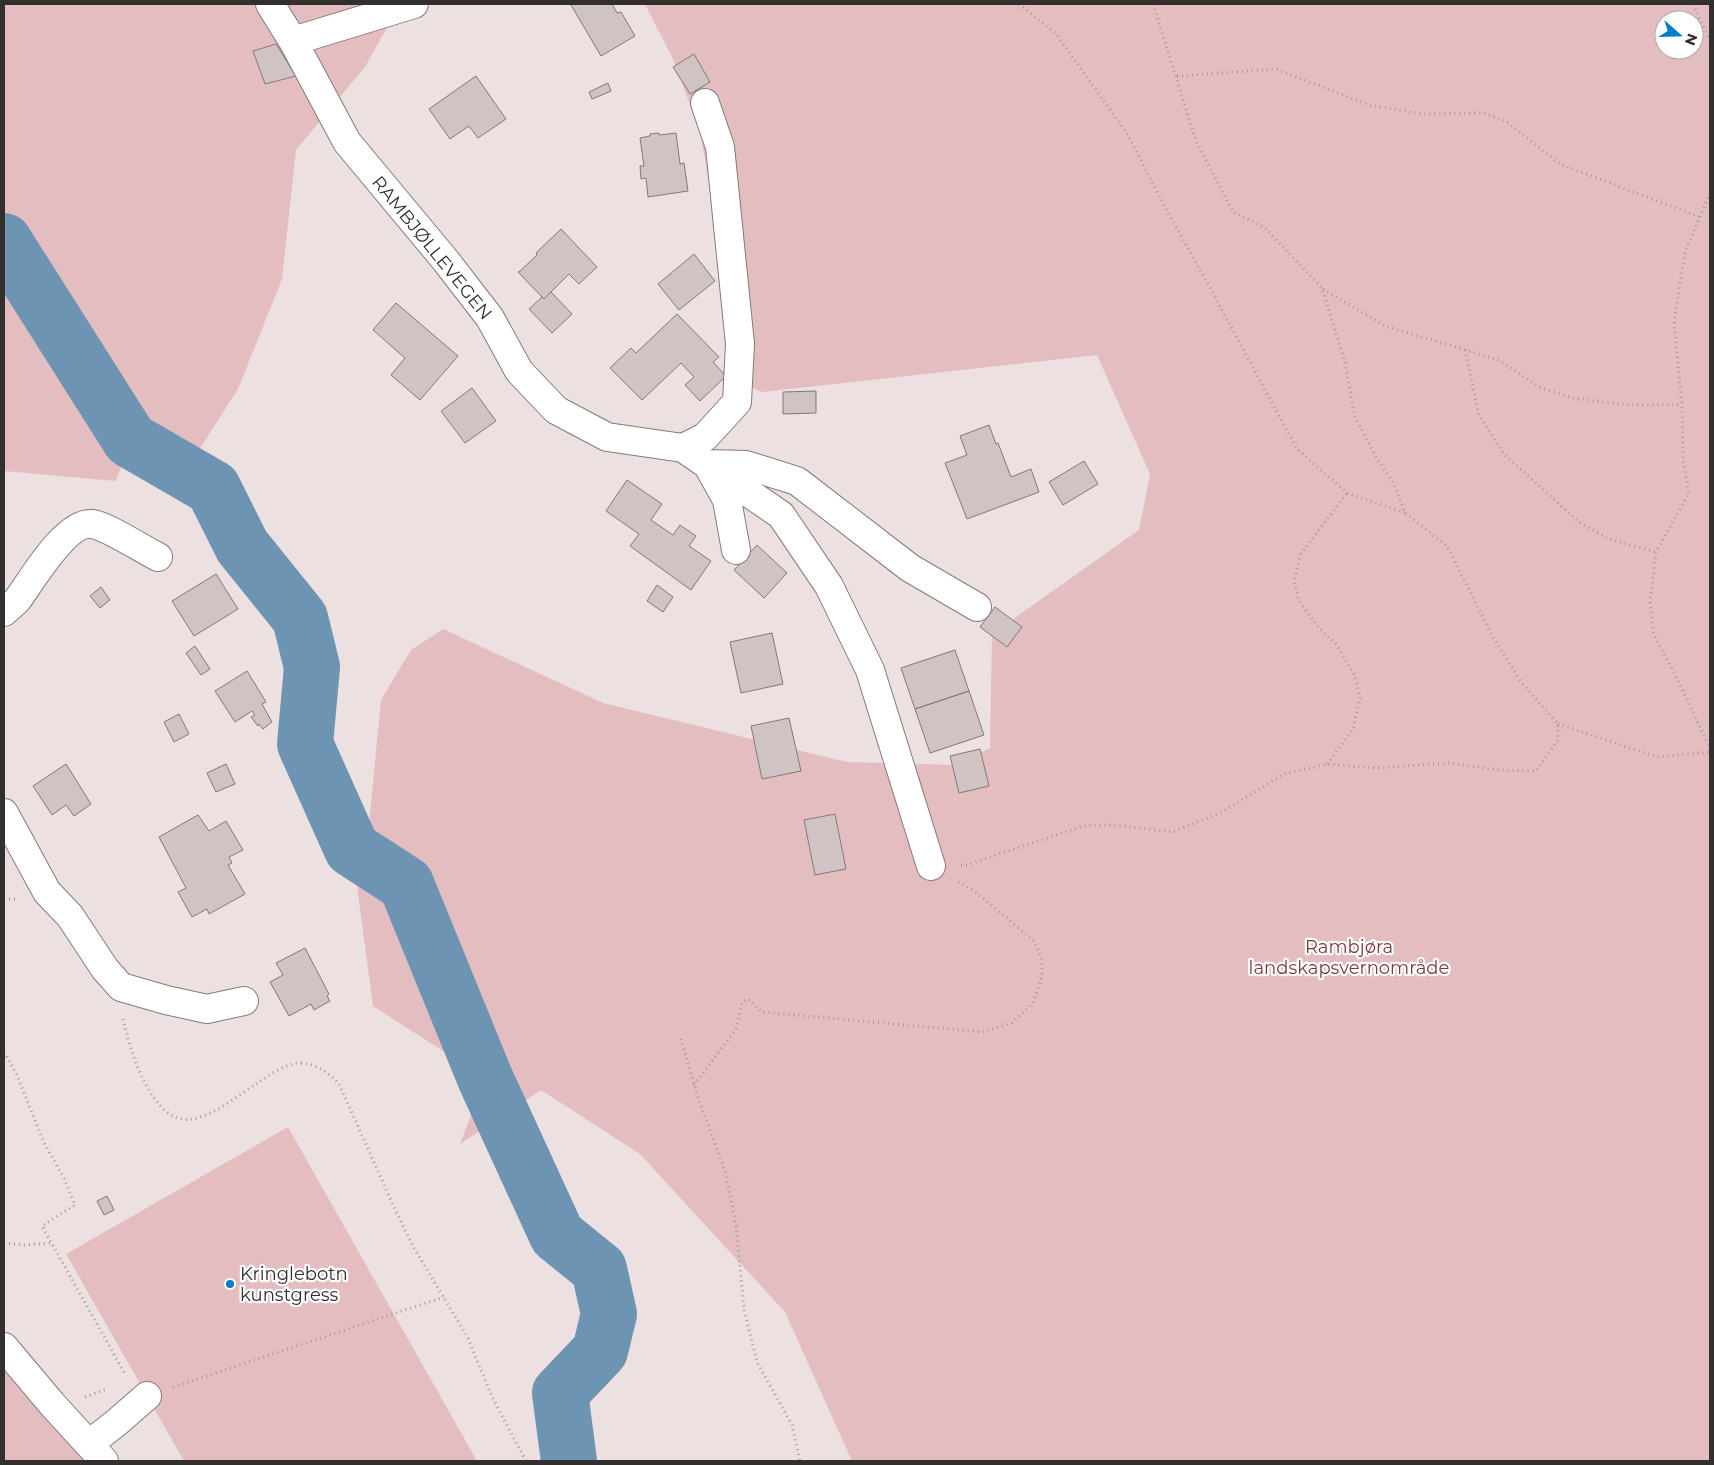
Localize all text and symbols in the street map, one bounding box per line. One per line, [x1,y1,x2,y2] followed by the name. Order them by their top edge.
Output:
[1654,10,1704,60] north arrow
[1681,31,1702,48] text: N
[367,172,497,324] street label: RAMBJØLLEVEGEN
[1249,936,1450,979] park label: Rambjøra landskapsvernområde
[240,1263,348,1306] place label: Kringlebotn kunstgress
[224,1278,236,1290] marker: Kringlebotn kunstgress

